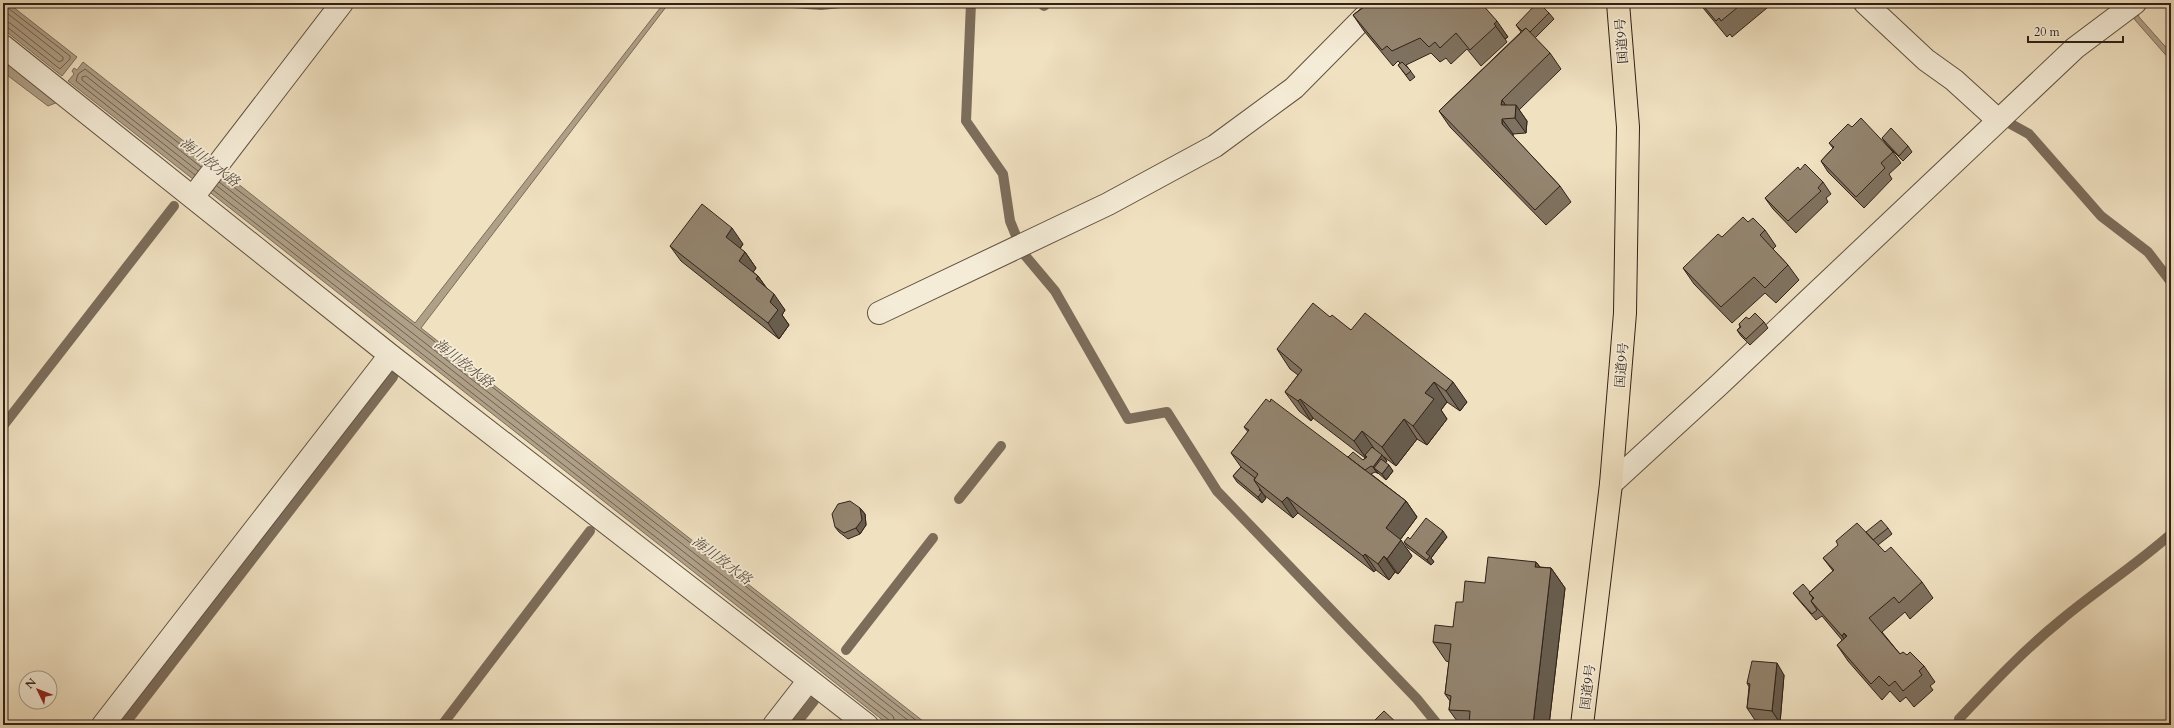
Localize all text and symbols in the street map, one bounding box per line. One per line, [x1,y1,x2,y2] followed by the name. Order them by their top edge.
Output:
[1611,18,1633,64] street label: 国道9号
[2028,18,2123,44] scale bar
[2034,24,2061,40] text: 20 m
[176,133,244,192] water label: 海川放水路
[430,334,498,393] water label: 海川放水路
[1611,342,1633,389] street label: 国道9号
[688,532,756,590] water label: 海川放水路
[1576,663,1600,711] street label: 国道9号
[18,670,58,710] north arrow
[22,675,40,692] text: N

